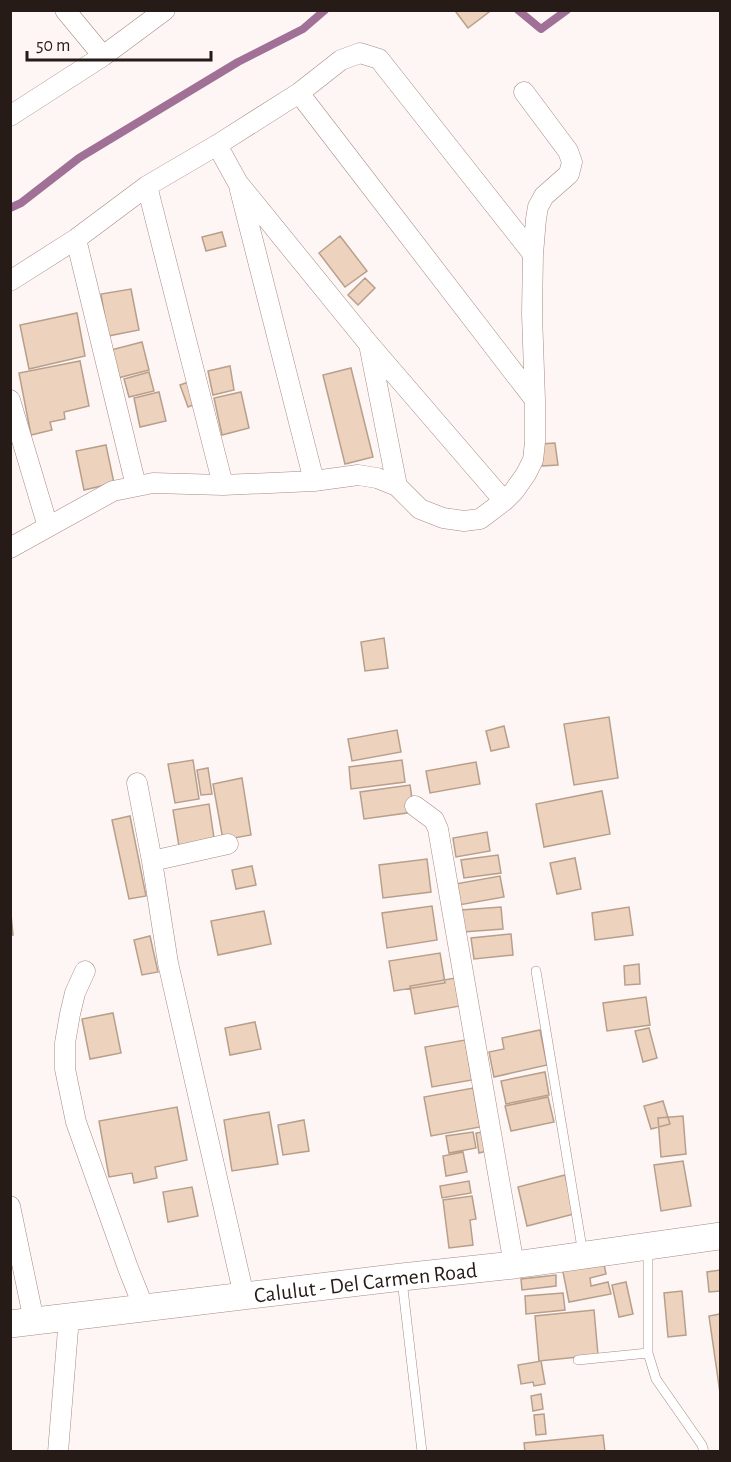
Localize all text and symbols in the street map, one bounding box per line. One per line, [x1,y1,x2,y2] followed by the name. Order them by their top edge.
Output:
[27,24,212,62] scale bar
[36,37,70,55] text: 50 m
[253,1259,478,1307] street label: Calulut - Del Carmen Road

